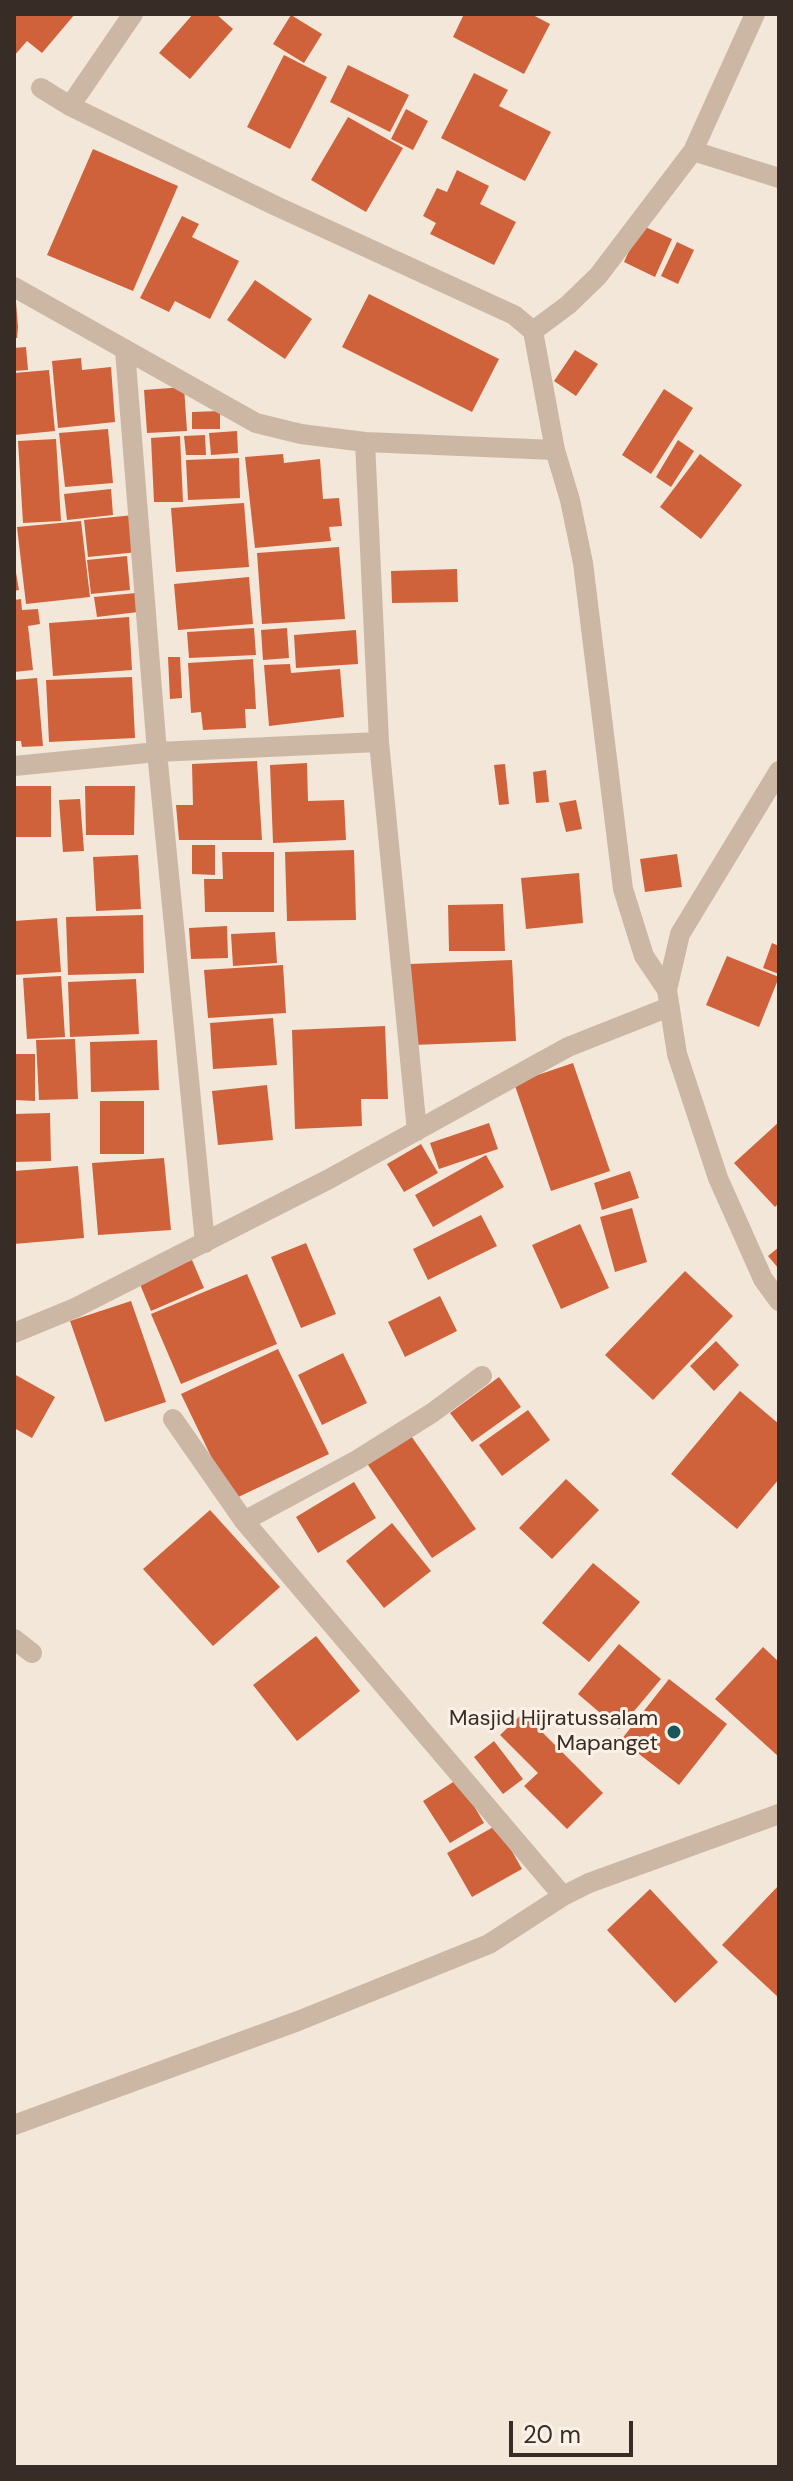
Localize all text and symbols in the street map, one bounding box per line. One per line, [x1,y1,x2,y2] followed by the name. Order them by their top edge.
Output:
[449,1706,658,1758] place label: Masjid Hijratussalam Mapanget
[665,1723,683,1741] marker: Masjid Hijratussalam Mapanget
[513,2405,637,2455] scale bar
[523,2419,581,2450] text: 20 m

